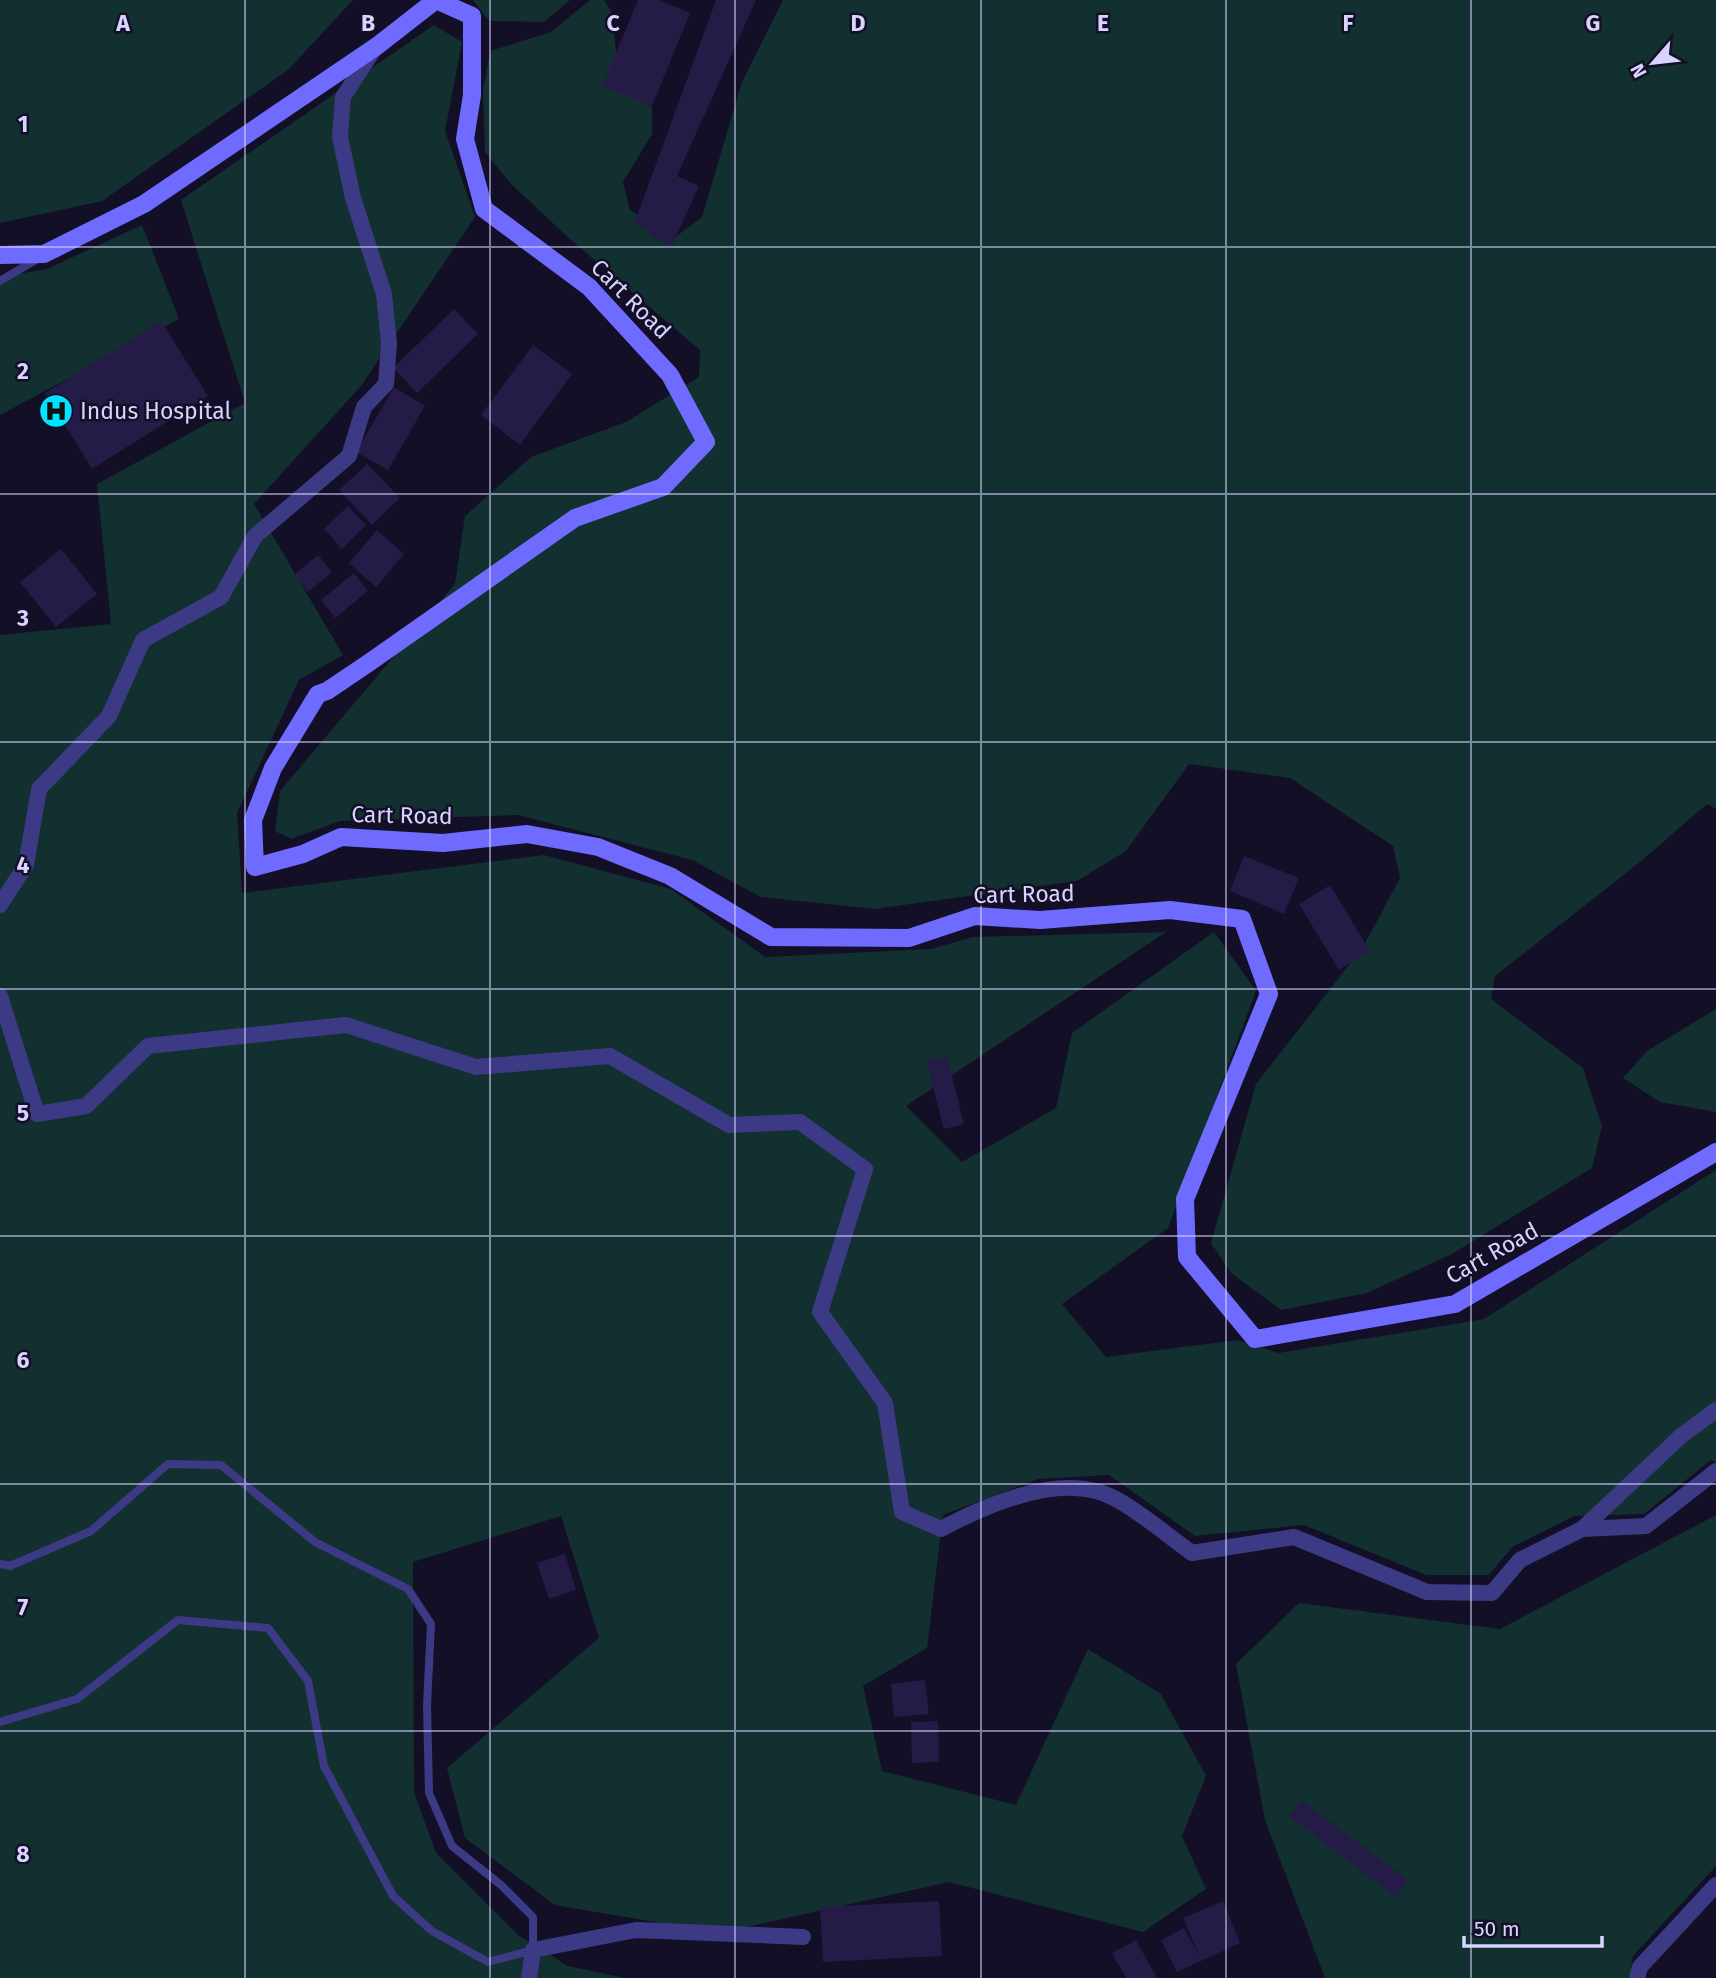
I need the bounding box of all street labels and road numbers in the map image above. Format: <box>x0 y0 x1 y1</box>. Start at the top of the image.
street label: Cart Road <box>585 253 677 345</box>
street label: Cart Road <box>351 800 453 830</box>
street label: Cart Road <box>973 879 1075 909</box>
street label: Cart Road <box>1441 1216 1543 1290</box>

